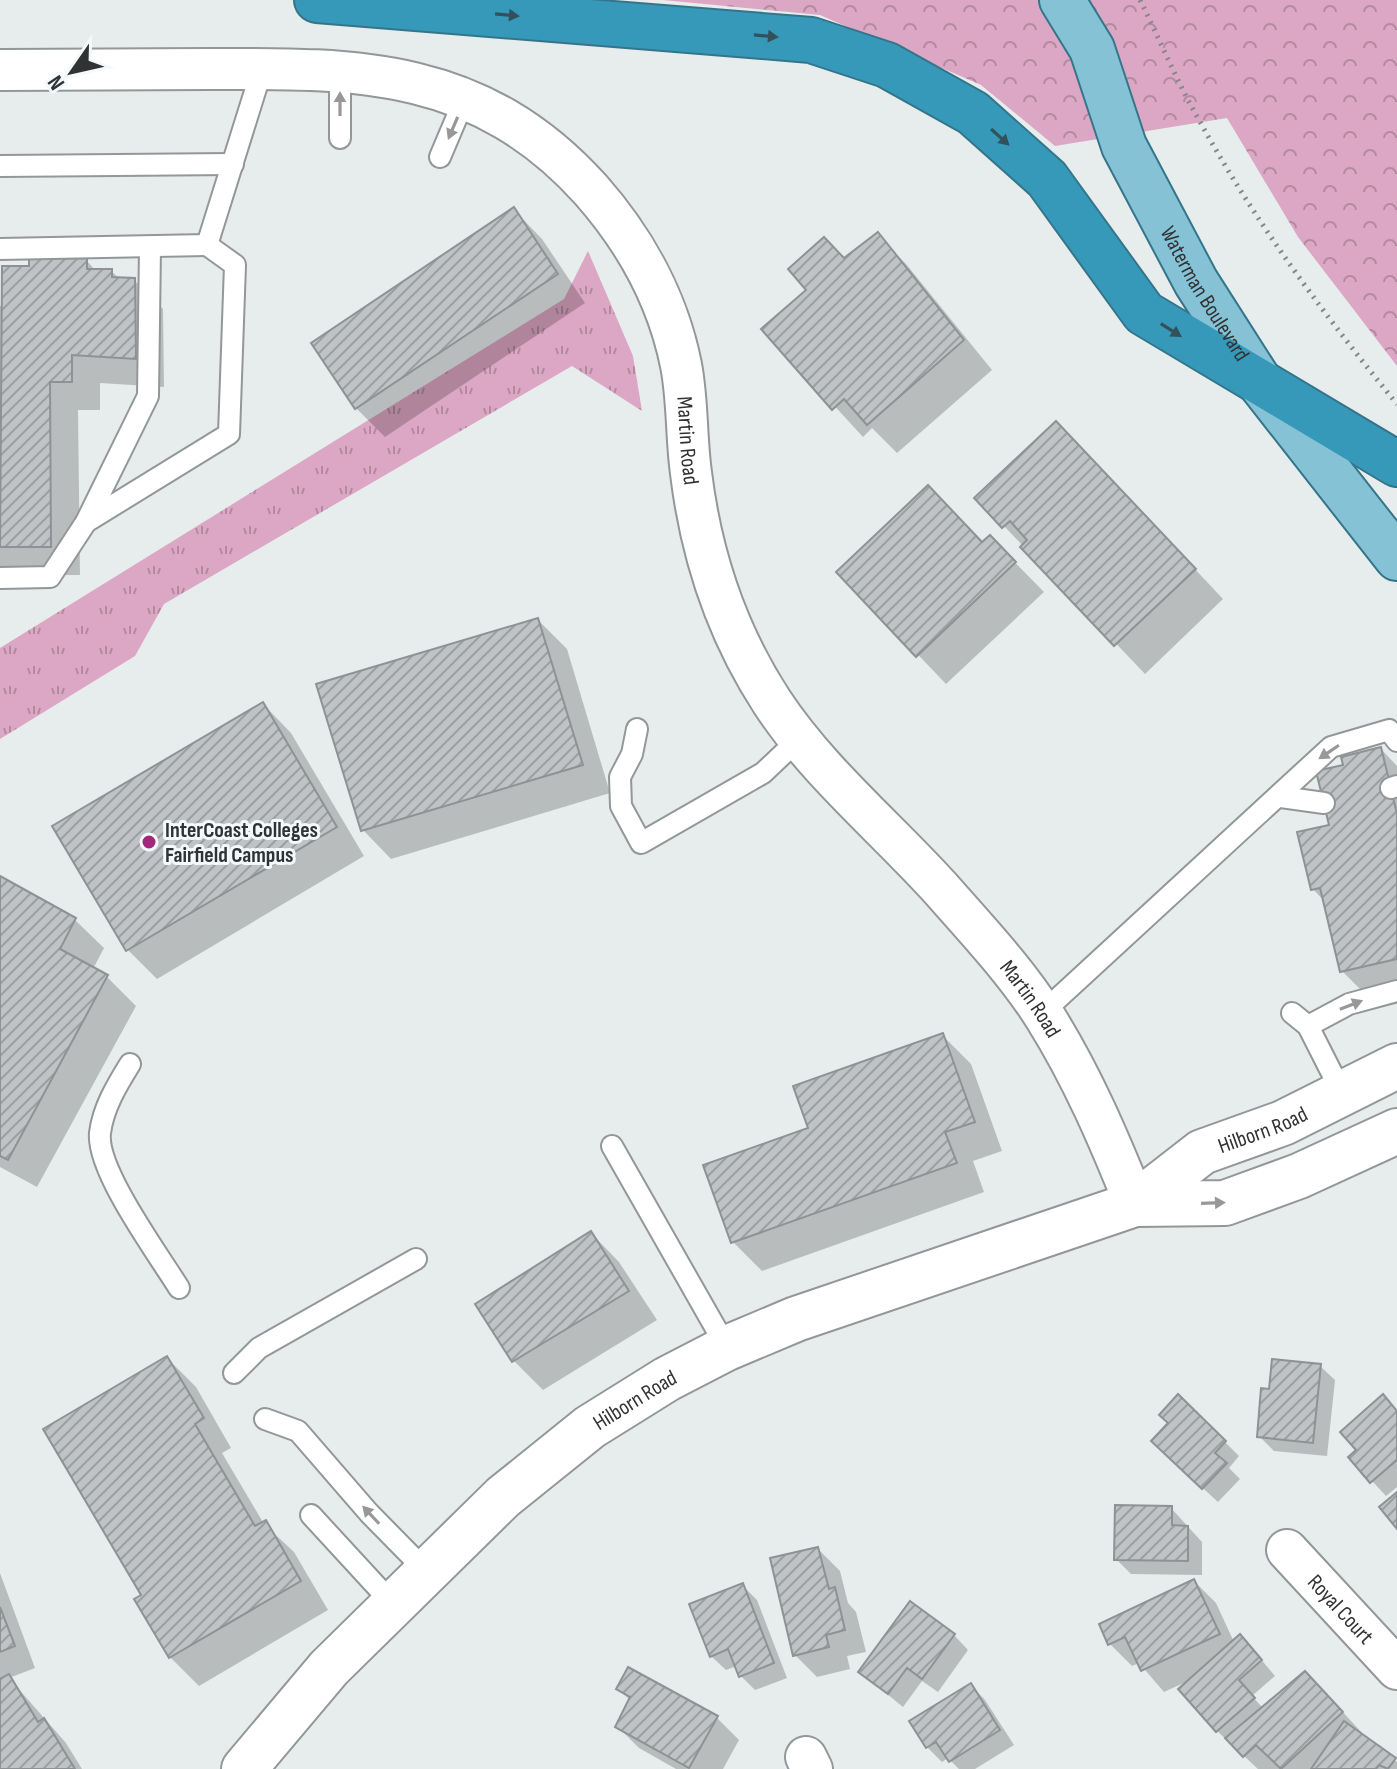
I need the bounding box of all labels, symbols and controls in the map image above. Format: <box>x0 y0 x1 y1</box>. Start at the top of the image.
one-way arrow <box>495 9 520 22</box>
one-way arrow <box>754 30 779 43</box>
north arrow <box>32 32 112 112</box>
text: N <box>42 70 71 95</box>
one-way arrow <box>334 91 346 116</box>
one-way arrow <box>446 116 459 140</box>
one-way arrow <box>990 128 1009 146</box>
street label: Waterman Boulevard <box>1154 222 1255 366</box>
one-way arrow <box>1160 322 1182 336</box>
street label: Martin Road <box>670 395 704 486</box>
one-way arrow <box>1319 744 1340 759</box>
place label: InterCoast Colleges Fairfield Campus <box>165 817 318 869</box>
marker: InterCoast Colleges Fairfield Campus <box>140 833 158 851</box>
street label: Martin Road <box>993 955 1066 1043</box>
one-way arrow <box>1339 998 1363 1011</box>
street label: Hilborn Road <box>1215 1101 1312 1160</box>
one-way arrow <box>1201 1197 1226 1210</box>
street label: Hilborn Road <box>588 1364 681 1437</box>
one-way arrow <box>363 1506 381 1525</box>
street label: Royal Court <box>1301 1569 1379 1650</box>

